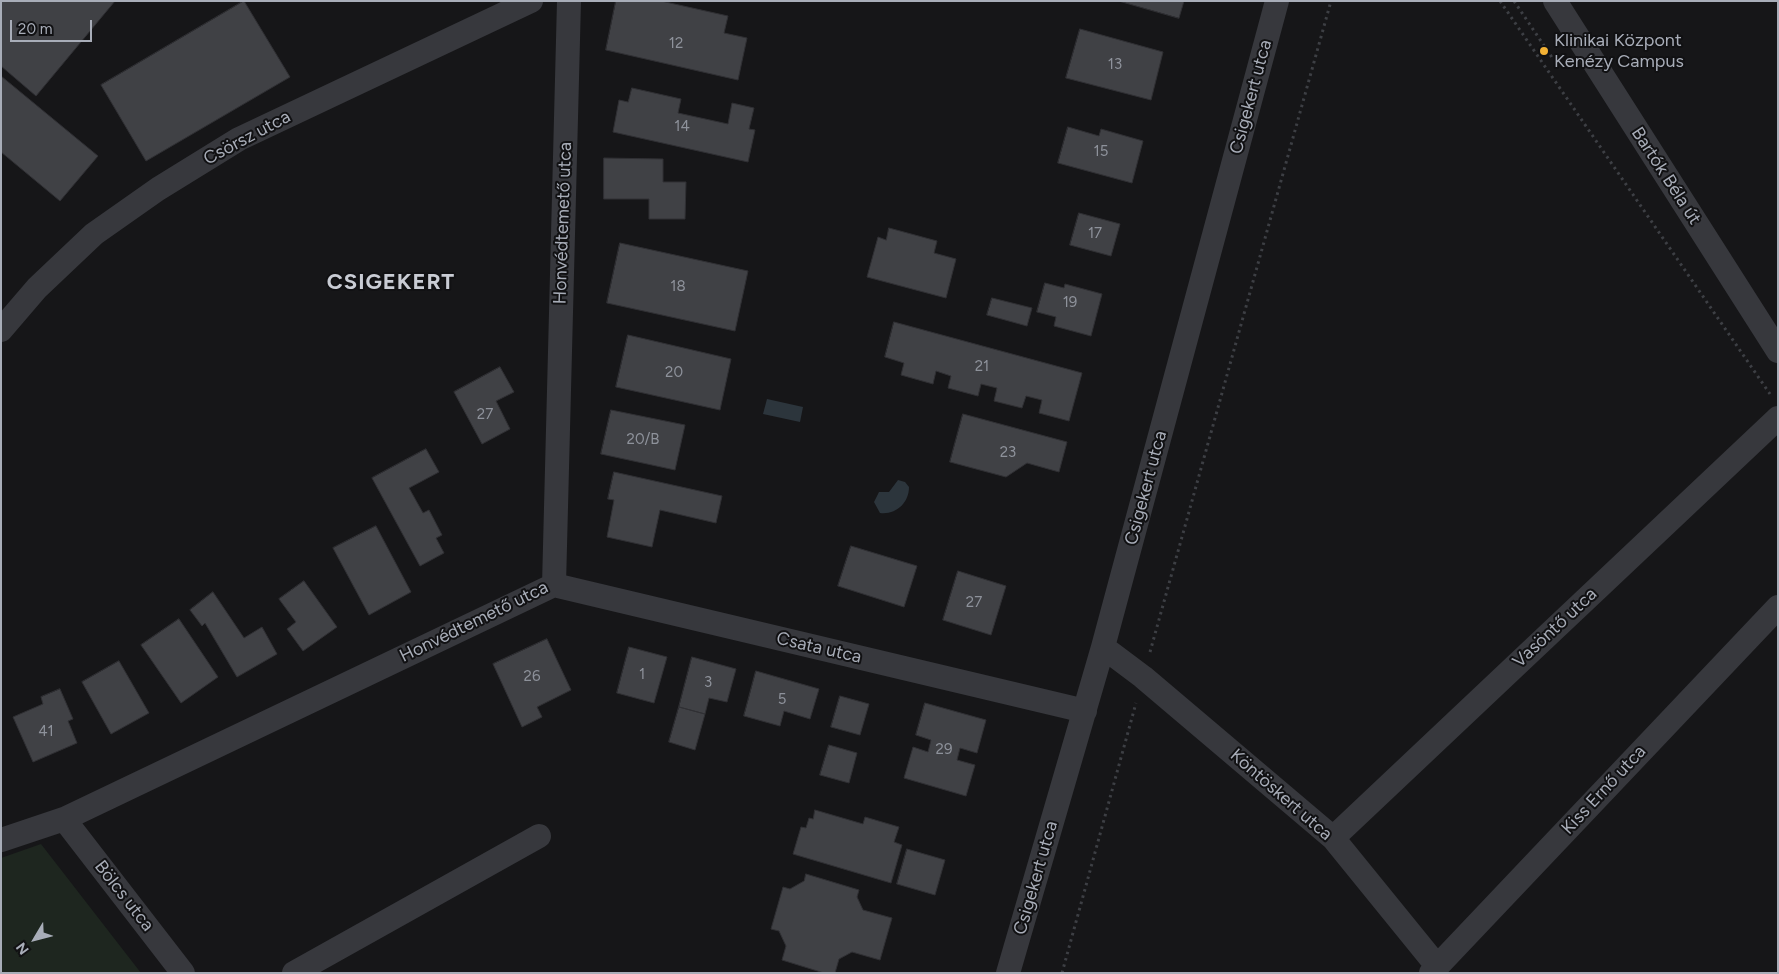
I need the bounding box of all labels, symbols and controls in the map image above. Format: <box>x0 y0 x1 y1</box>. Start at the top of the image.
scale bar <box>12 10 95 42</box>
text: 20 m <box>18 20 52 38</box>
place label: Klinikai Központ Kenézy Campus <box>1554 30 1684 72</box>
house number: 12 <box>669 35 683 53</box>
street label: Csigekert utca <box>1225 38 1277 156</box>
marker: Klinikai Központ Kenézy Campus <box>1538 45 1550 57</box>
house number: 13 <box>1108 56 1122 74</box>
street label: Csörsz utca <box>200 106 294 170</box>
house number: 14 <box>674 118 690 136</box>
street label: Bartók Béla út <box>1626 123 1706 229</box>
street label: Honvédtemető utca <box>549 141 577 305</box>
house number: 15 <box>1094 143 1108 161</box>
house number: 17 <box>1088 225 1102 243</box>
district label: CSIGEKERT <box>326 270 456 296</box>
house number: 18 <box>670 278 686 296</box>
house number: 19 <box>1063 294 1077 312</box>
house number: 21 <box>975 358 989 376</box>
house number: 20 <box>665 364 683 382</box>
house number: 27 <box>477 406 493 424</box>
street label: Csigekert utca <box>1120 429 1172 547</box>
house number: 20/B <box>627 431 659 449</box>
house number: 23 <box>1000 444 1016 462</box>
street label: Honvédtemető utca <box>396 577 552 667</box>
street label: Vasöntő utca <box>1508 584 1602 672</box>
house number: 27 <box>966 594 982 612</box>
street label: Csata utca <box>774 628 864 668</box>
house number: 1 <box>639 666 645 684</box>
house number: 26 <box>524 668 540 686</box>
house number: 3 <box>704 674 712 692</box>
house number: 5 <box>778 691 786 709</box>
house number: 41 <box>38 723 54 741</box>
house number: 29 <box>936 741 952 759</box>
street label: Kiss Ernő utca <box>1557 741 1651 839</box>
street label: Köntöskert utca <box>1225 745 1337 845</box>
street label: Csigekert utca <box>1009 819 1063 937</box>
street label: Bölcs utca <box>90 856 158 936</box>
north arrow <box>10 914 60 964</box>
text: N <box>13 939 33 958</box>

